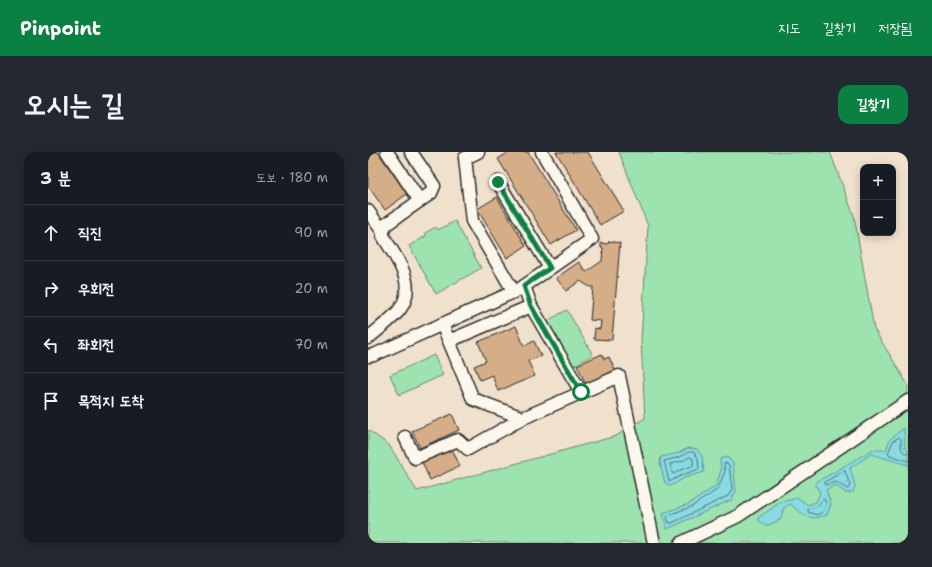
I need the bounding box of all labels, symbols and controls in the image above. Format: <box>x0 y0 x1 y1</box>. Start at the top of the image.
text: Pinpoint <box>20 16 101 41</box>
text: 지도 <box>778 19 800 37</box>
text: 길찾기 <box>822 19 856 37</box>
text: 저장됨 <box>878 19 912 37</box>
text: 오시는 길 <box>24 85 124 123</box>
button: 길찾기 <box>838 85 908 124</box>
map controls <box>860 164 896 236</box>
button: + <box>860 164 896 200</box>
text: 3 분 <box>40 167 71 189</box>
text: 도보 · 180 m <box>256 169 328 186</box>
route end <box>489 173 507 191</box>
button: − <box>860 200 896 236</box>
icon: ahead <box>40 222 62 244</box>
text: 직진 <box>78 223 102 243</box>
text: 90 m <box>294 224 328 241</box>
icon: right <box>40 278 62 300</box>
text: 우회전 <box>78 279 114 299</box>
text: 20 m <box>295 280 328 297</box>
icon: left <box>40 334 62 356</box>
text: 좌회전 <box>78 335 114 355</box>
text: 70 m <box>294 336 328 353</box>
route start <box>572 383 590 401</box>
icon: arrive <box>40 390 62 412</box>
text: 목적지 도착 <box>78 391 144 411</box>

